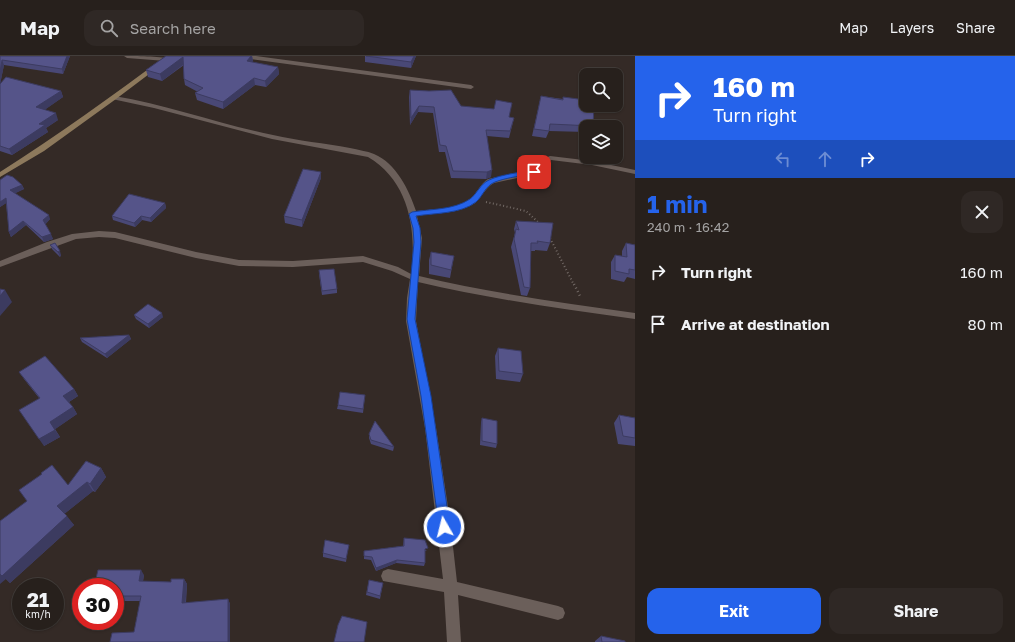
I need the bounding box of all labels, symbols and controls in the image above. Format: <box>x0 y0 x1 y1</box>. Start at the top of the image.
search box <box>84 10 364 46</box>
text: Map <box>20 16 60 39</box>
icon: search <box>98 17 120 39</box>
text: Search here <box>130 19 216 37</box>
text: Map <box>839 19 868 36</box>
text: Layers <box>890 19 934 36</box>
text: Share <box>956 19 995 36</box>
map controls <box>579 68 623 164</box>
button: search <box>579 68 623 112</box>
text: 160 m <box>713 70 795 103</box>
icon: right <box>647 72 699 124</box>
text: Turn right <box>713 104 797 126</box>
button: layers <box>579 120 623 164</box>
icon: left <box>772 148 794 170</box>
icon: ahead <box>814 148 836 170</box>
icon: right <box>856 148 878 170</box>
pin <box>517 155 551 189</box>
icon: arrive <box>523 161 545 183</box>
text: 1 min <box>647 189 707 218</box>
button: close <box>961 191 1003 233</box>
text: 240 m · 16:42 <box>647 219 729 235</box>
icon: right <box>647 261 669 283</box>
text: Turn right <box>681 263 752 281</box>
text: 160 m <box>960 263 1003 281</box>
icon: arrive <box>647 313 669 335</box>
text: Arrive at destination <box>681 315 830 333</box>
text: 80 m <box>968 315 1003 333</box>
position arrow <box>423 506 465 548</box>
speed limit sign: 30 <box>72 578 124 630</box>
text: 21 <box>27 587 49 611</box>
button: Exit <box>647 588 821 634</box>
button: Share <box>829 588 1003 634</box>
text: km/h <box>25 608 51 620</box>

